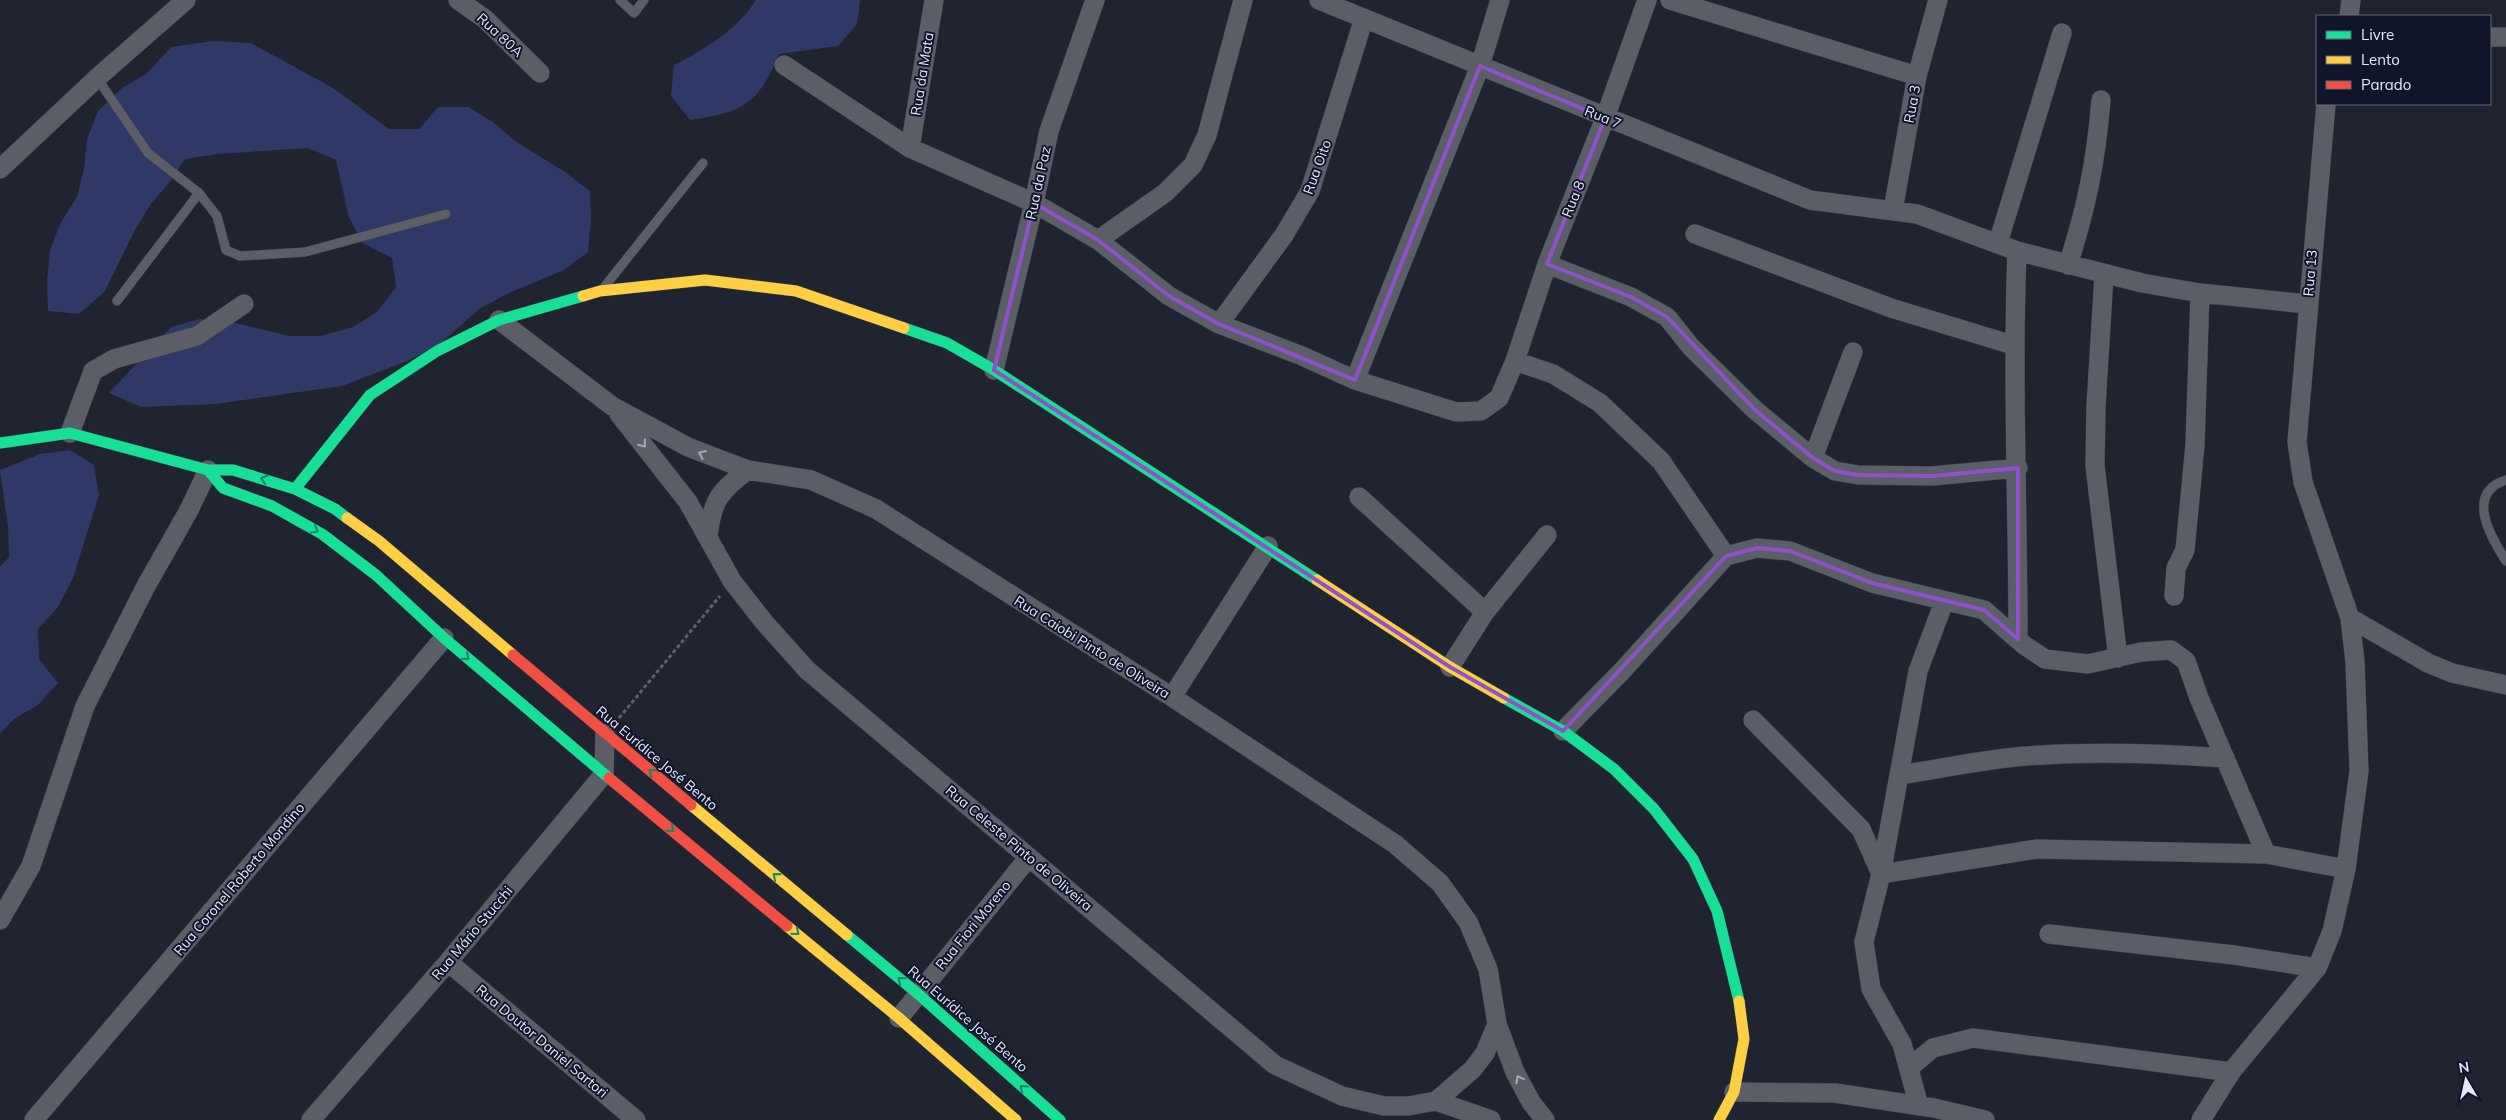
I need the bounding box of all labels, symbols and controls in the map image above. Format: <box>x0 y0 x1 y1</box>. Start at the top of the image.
street label: Rua 80A <box>473 9 527 61</box>
legend <box>2316 15 2491 105</box>
text: Livre <box>2361 25 2394 44</box>
street label: Rua da Mata <box>907 31 937 117</box>
text: Lento <box>2361 50 2400 69</box>
text: Parado <box>2361 75 2411 94</box>
street label: Rua 3 <box>1900 84 1924 124</box>
street label: Rua 7 <box>1582 101 1624 133</box>
street label: Rua Oito <box>1299 137 1335 197</box>
street label: Rua da Paz <box>1021 145 1055 221</box>
street label: Rua 8 <box>1557 178 1589 220</box>
street label: Rua 13 <box>2299 249 2321 297</box>
one-way arrow <box>637 438 645 447</box>
one-way arrow <box>698 449 707 460</box>
one-way arrow <box>260 475 268 485</box>
one-way arrow <box>309 524 318 534</box>
street label: Rua Caiobi Pinto de Oliveira <box>1011 592 1173 702</box>
one-way arrow <box>460 651 469 659</box>
street label: Rua Eurídice José Bento <box>592 702 722 814</box>
one-way arrow <box>648 769 657 778</box>
street label: Rua Celeste Pinto de Oliveira <box>942 781 1096 915</box>
street label: Rua Coronel Roberto Mondino <box>170 799 308 959</box>
one-way arrow <box>665 823 674 832</box>
one-way arrow <box>773 873 782 882</box>
street label: Rua Fiori Moreno <box>931 877 1015 973</box>
street label: Rua Mário Stucchi <box>427 882 517 984</box>
one-way arrow <box>790 927 799 935</box>
street label: Rua Eurídice José Bento <box>904 962 1032 1076</box>
one-way arrow <box>898 977 907 986</box>
street label: Rua Doutor Daniel Sartori <box>472 981 612 1101</box>
north arrow <box>2441 1055 2491 1105</box>
text: N <box>2457 1057 2471 1077</box>
one-way arrow <box>1515 1075 1525 1084</box>
one-way arrow <box>1020 1084 1029 1093</box>

